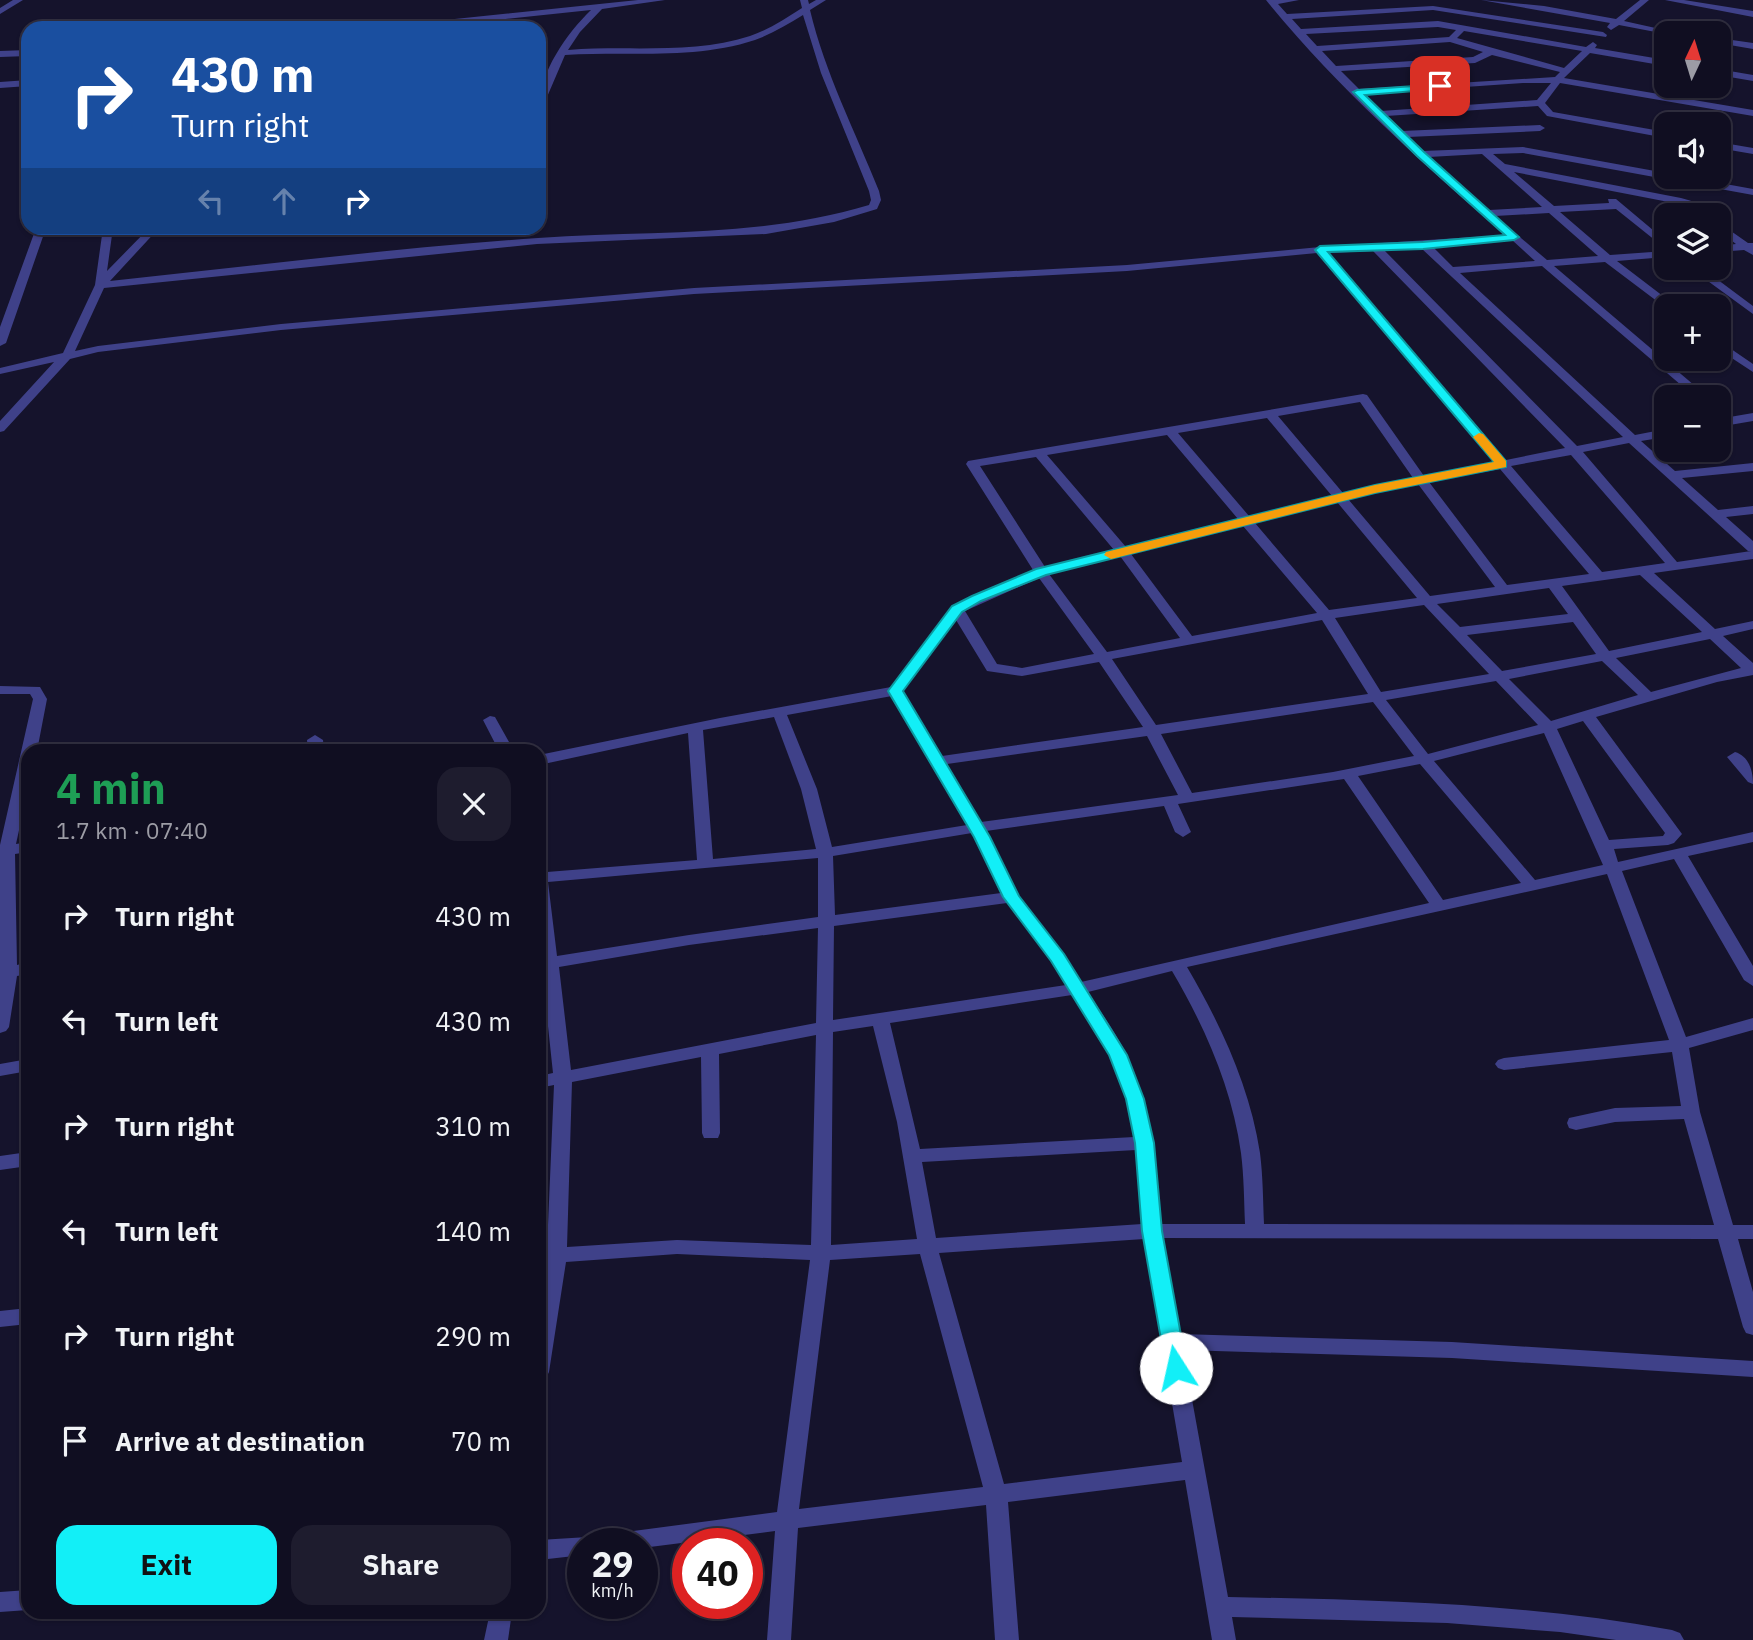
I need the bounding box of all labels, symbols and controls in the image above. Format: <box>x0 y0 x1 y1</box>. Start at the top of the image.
north arrow <box>1654 21 1731 98</box>
map controls <box>1654 21 1731 462</box>
text: 430 m <box>171 42 315 105</box>
icon: right <box>56 49 147 140</box>
pin <box>1410 56 1470 116</box>
icon: arrive <box>1421 67 1459 105</box>
text: Turn right <box>171 104 309 146</box>
button: sound <box>1654 112 1731 189</box>
icon: left <box>192 182 230 220</box>
icon: ahead <box>265 182 303 220</box>
icon: right <box>338 182 376 220</box>
button: layers <box>1654 203 1731 280</box>
button: + <box>1654 294 1731 371</box>
button: − <box>1654 385 1731 462</box>
text: 4 min <box>56 761 166 816</box>
button: close <box>437 767 511 841</box>
text: 1.7 km · 07:40 <box>56 815 208 845</box>
icon: right <box>56 897 94 935</box>
text: Turn right <box>115 899 234 933</box>
text: 430 m <box>435 899 511 933</box>
icon: left <box>56 1002 94 1040</box>
text: Turn left <box>115 1004 218 1038</box>
text: 430 m <box>435 1004 511 1038</box>
icon: right <box>56 1107 94 1145</box>
text: Turn right <box>115 1109 234 1143</box>
text: 310 m <box>435 1109 511 1143</box>
icon: left <box>56 1212 94 1250</box>
text: Turn left <box>115 1214 218 1248</box>
text: 140 m <box>435 1214 511 1248</box>
icon: right <box>56 1317 94 1355</box>
text: Turn right <box>115 1319 234 1353</box>
text: 290 m <box>435 1319 511 1353</box>
position arrow <box>1139 1331 1213 1405</box>
icon: arrive <box>56 1422 94 1460</box>
text: Arrive at destination <box>115 1424 365 1458</box>
text: 70 m <box>451 1424 511 1458</box>
button: Exit <box>56 1525 277 1605</box>
button: Share <box>291 1525 511 1605</box>
speed limit sign: 40 <box>672 1528 763 1619</box>
text: 29 <box>591 1541 634 1587</box>
text: km/h <box>591 1579 634 1602</box>

